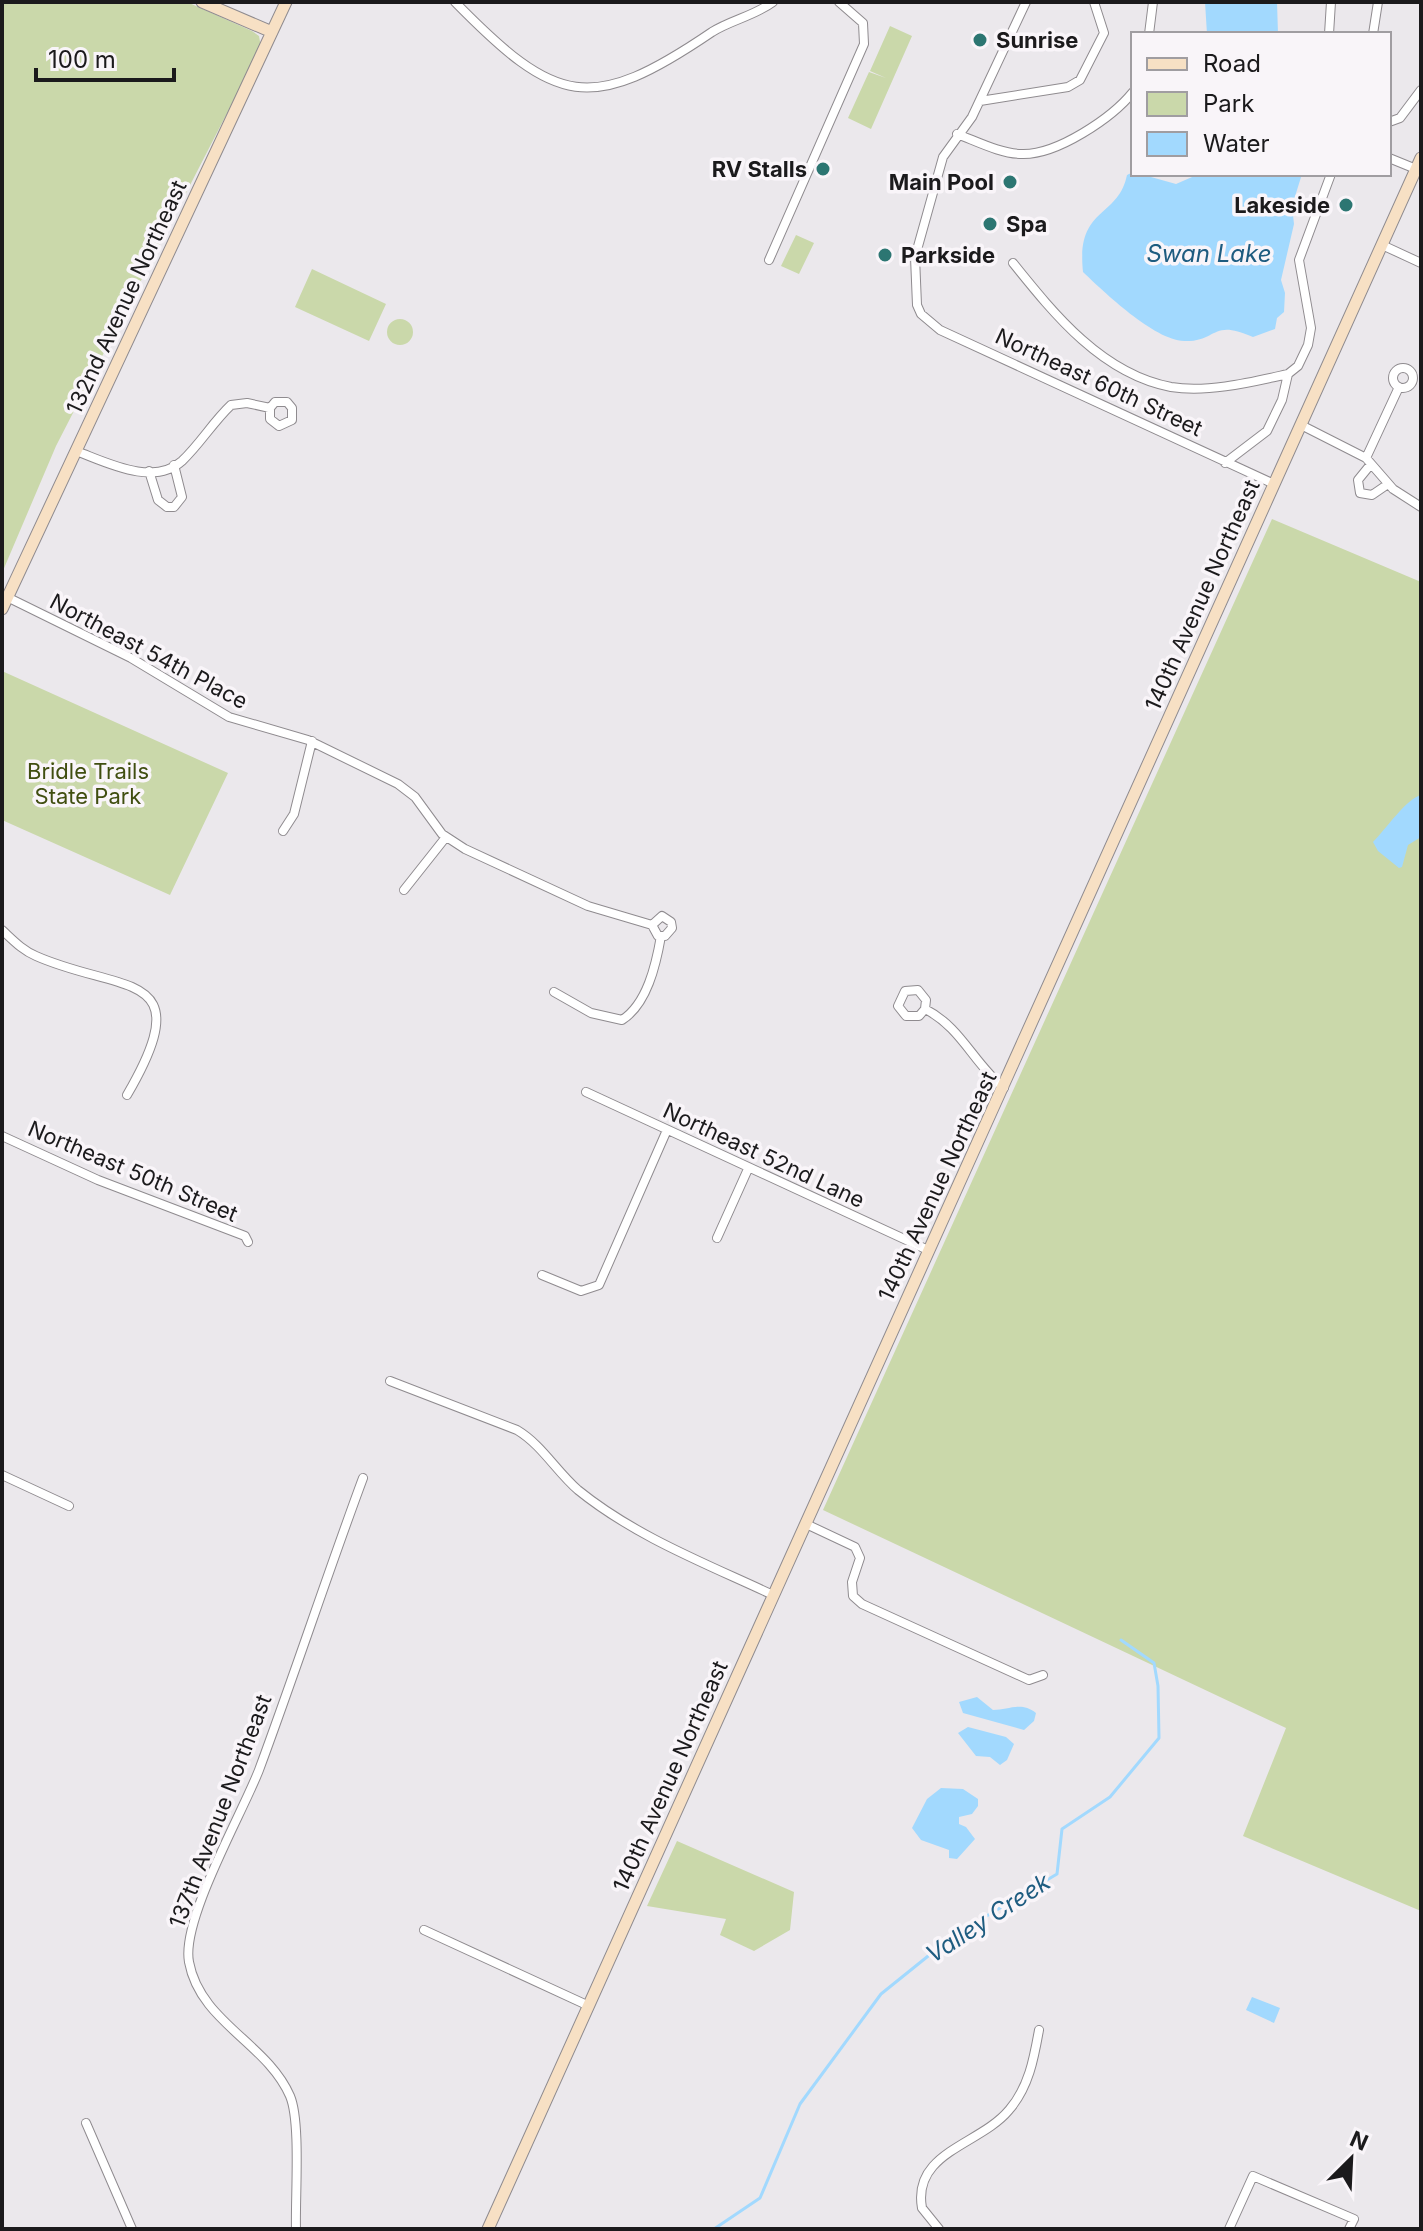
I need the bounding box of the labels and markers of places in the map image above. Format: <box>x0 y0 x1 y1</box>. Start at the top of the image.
place label: Sunrise <box>996 27 1078 53</box>
marker: Sunrise <box>971 31 989 49</box>
place label: RV Stalls <box>712 156 807 182</box>
marker: RV Stalls <box>814 160 832 178</box>
place label: Main Pool <box>889 169 994 195</box>
marker: Main Pool <box>1001 173 1019 191</box>
place label: Lakeside <box>1234 192 1330 218</box>
marker: Lakeside <box>1337 196 1355 214</box>
place label: Spa <box>1006 211 1047 237</box>
marker: Spa <box>981 215 999 233</box>
place label: Parkside <box>901 242 995 268</box>
marker: Parkside <box>876 246 894 264</box>

